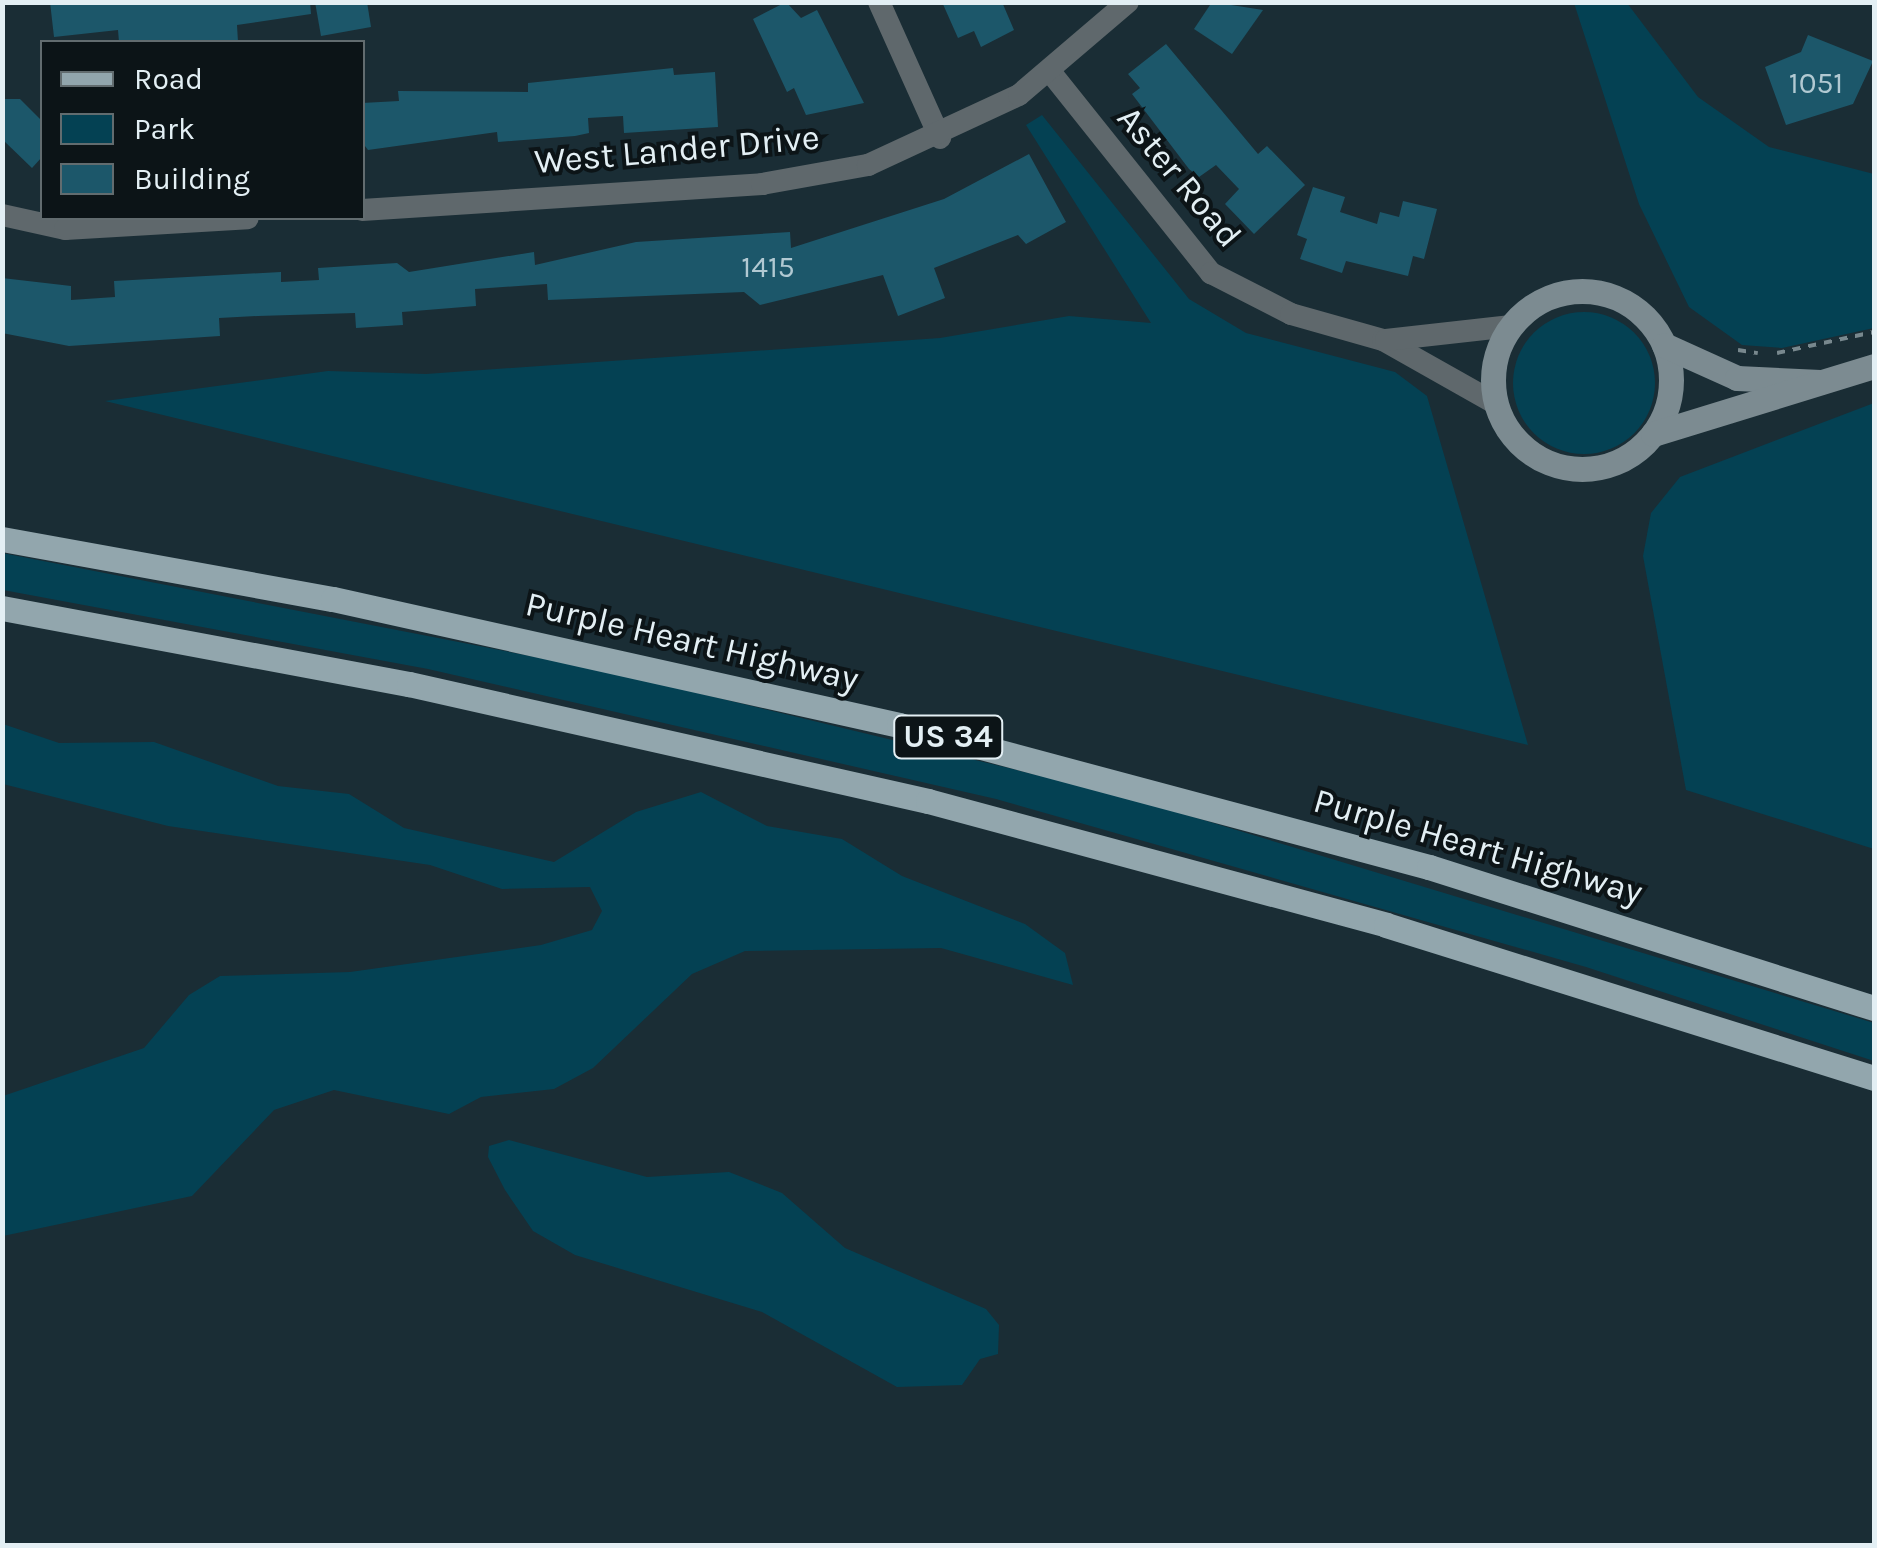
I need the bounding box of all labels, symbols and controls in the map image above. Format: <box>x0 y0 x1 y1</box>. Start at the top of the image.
legend <box>40 40 365 220</box>
text: Road <box>134 61 203 97</box>
house number: 1051 <box>1789 65 1843 101</box>
street label: Aster Road <box>1108 98 1250 256</box>
text: Park <box>134 111 195 147</box>
street label: West Lander Drive <box>533 117 821 183</box>
text: Building <box>134 161 250 197</box>
house number: 1415 <box>741 249 795 285</box>
street label: Purple Heart Highway <box>522 583 862 701</box>
road number: US 34 <box>893 710 1003 764</box>
street label: Purple Heart Highway <box>1309 780 1647 914</box>

